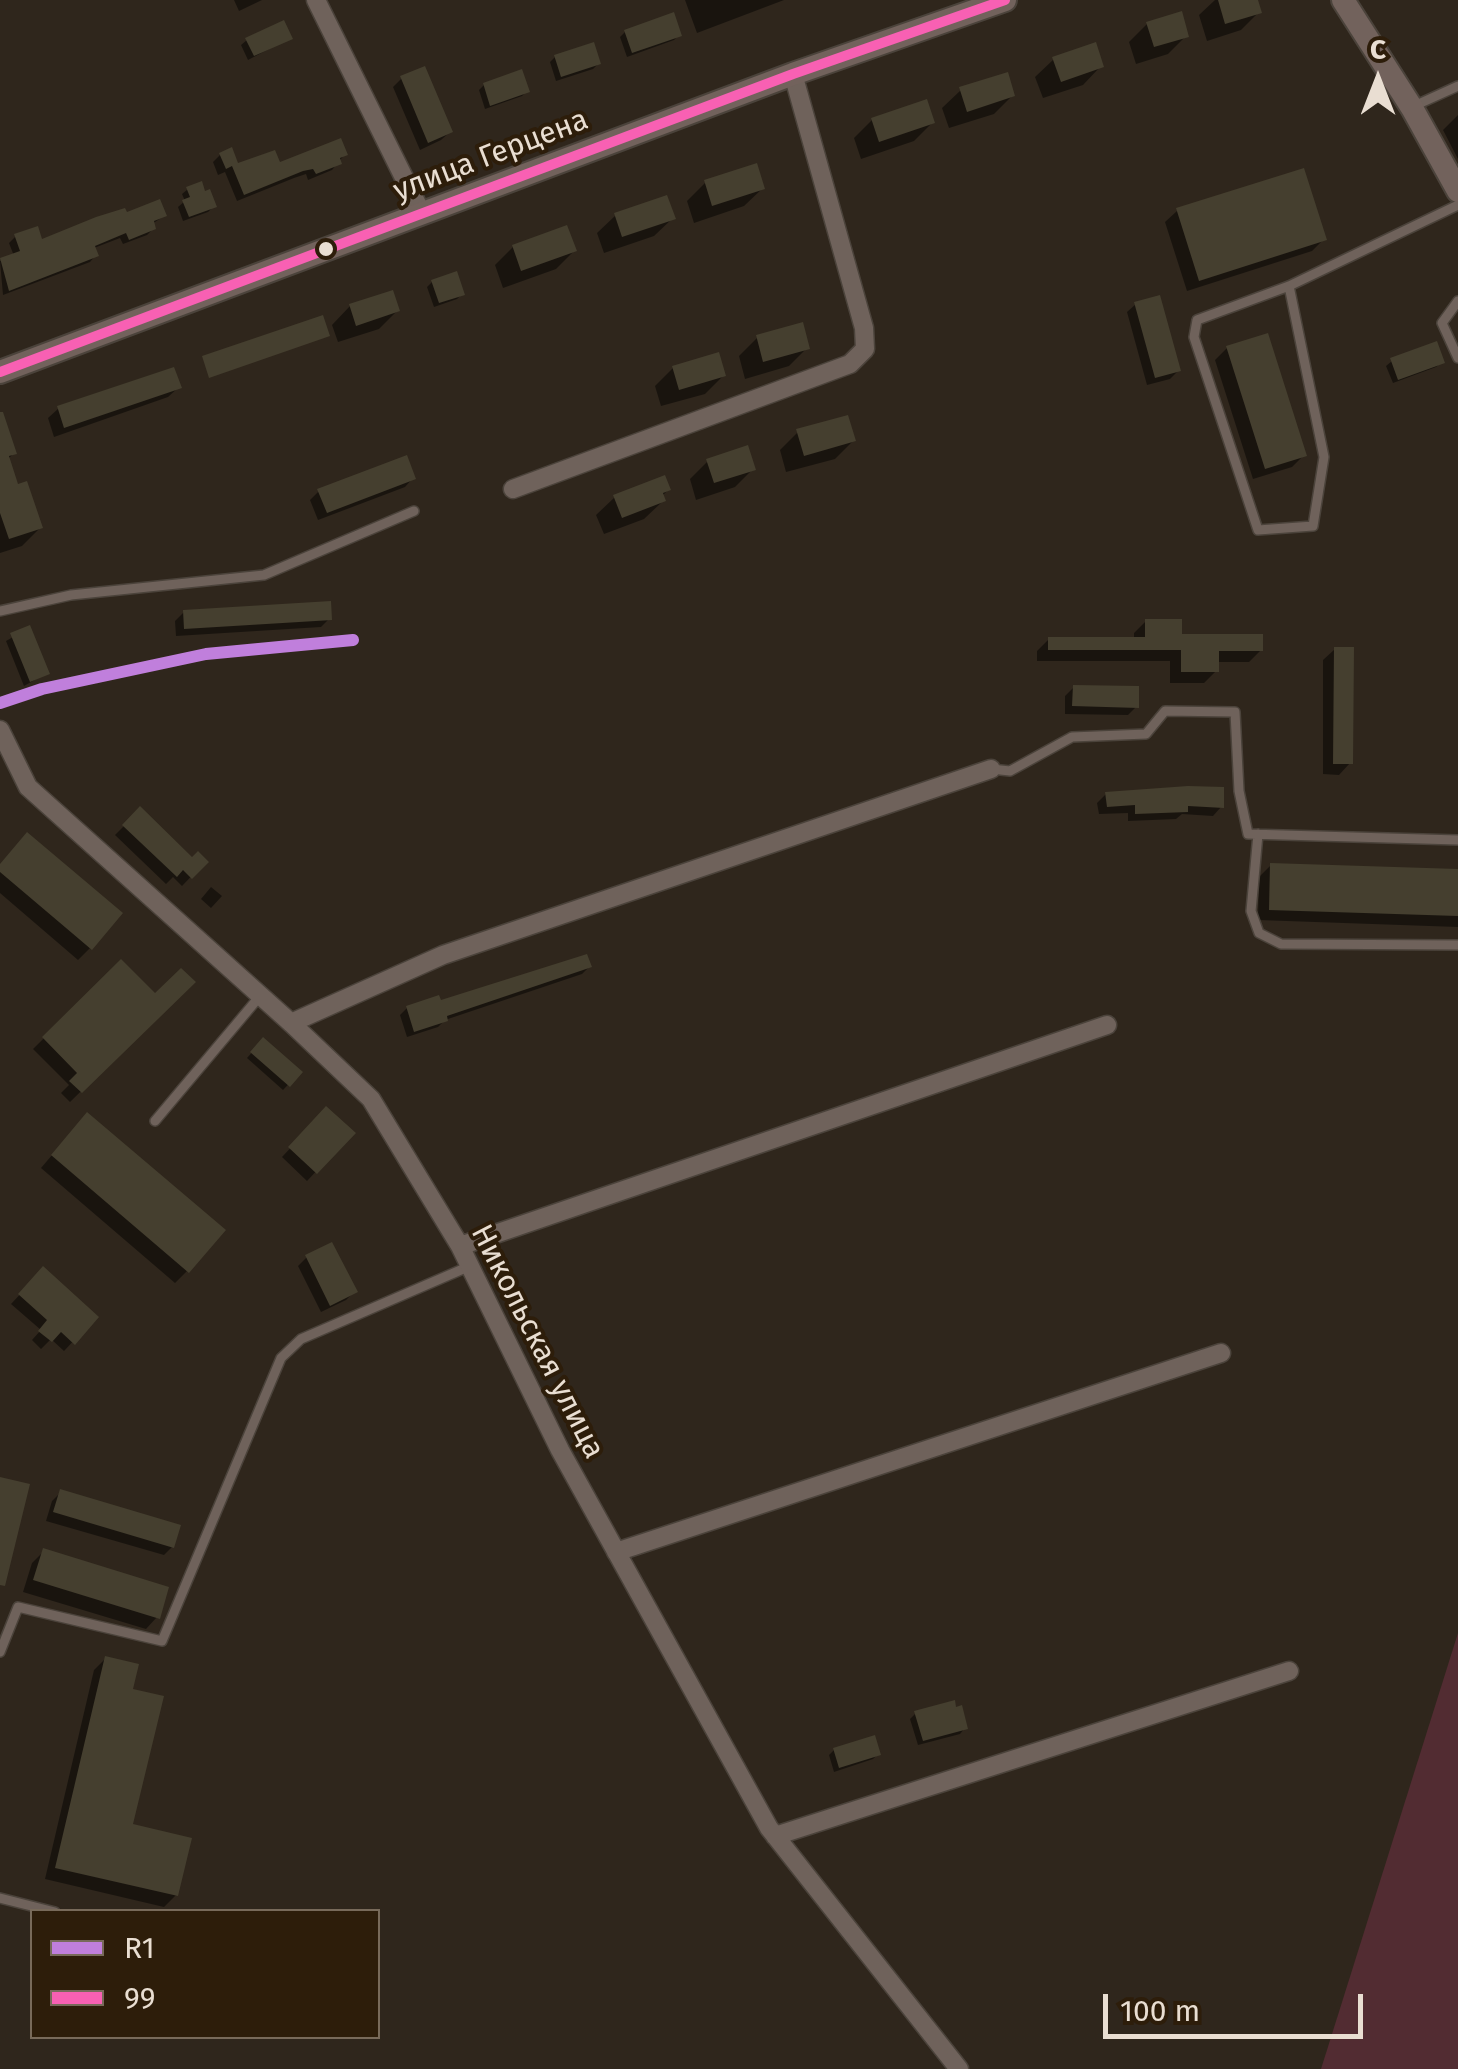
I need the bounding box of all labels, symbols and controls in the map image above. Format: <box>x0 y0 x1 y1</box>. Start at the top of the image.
north arrow <box>1328 30 1428 130</box>
text: С <box>1370 33 1386 66</box>
street label: улица Герцена <box>389 102 593 210</box>
unlabelled marker <box>316 239 336 259</box>
street label: Никольская улица <box>463 1219 611 1465</box>
legend <box>30 1909 380 2039</box>
text: R1 <box>124 1930 155 1966</box>
scale bar <box>1108 1974 1368 2036</box>
text: 99 <box>124 1980 156 2016</box>
text: 100 m <box>1120 1993 1200 2029</box>

